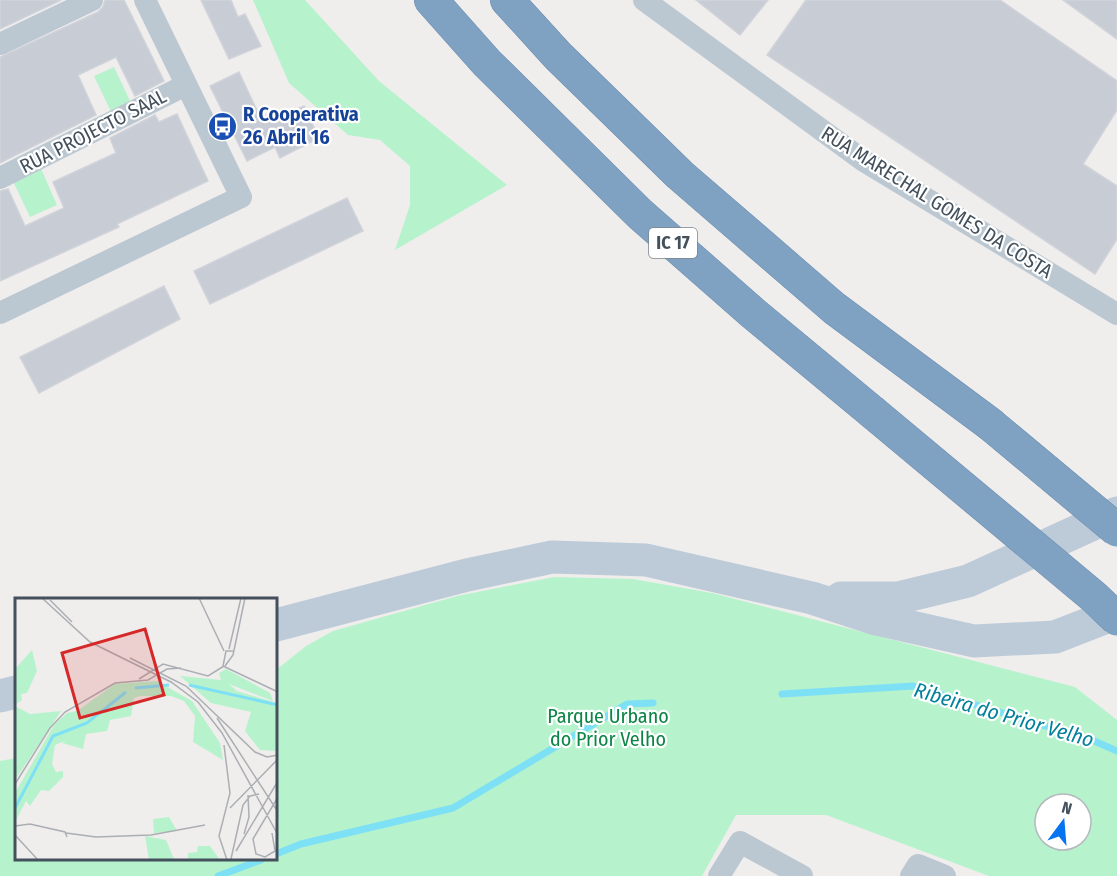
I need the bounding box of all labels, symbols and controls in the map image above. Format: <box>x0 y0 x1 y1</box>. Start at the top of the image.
street label: RUA PROJECTO SAAL <box>16 84 170 178</box>
place label: R Cooperativa 26 Abril 16 <box>242 102 359 149</box>
bus stop icon: R Cooperativa 26 Abril 16 <box>206 110 238 142</box>
street label: RUA MARECHAL GOMES DA COSTA <box>817 121 1057 283</box>
road number: IC 17 <box>649 228 697 258</box>
inset map <box>15 598 278 861</box>
water label: Ribeira do Prior Velho <box>911 677 1097 753</box>
park label: Parque Urbano do Prior Velho <box>547 704 669 751</box>
north arrow <box>1033 792 1093 852</box>
text: N <box>1060 798 1074 819</box>

